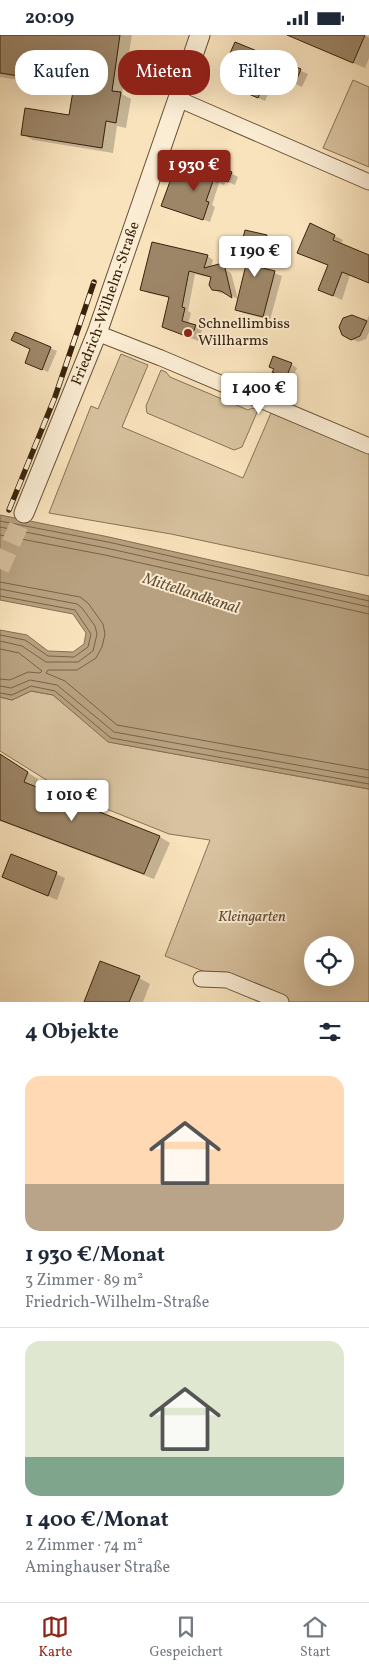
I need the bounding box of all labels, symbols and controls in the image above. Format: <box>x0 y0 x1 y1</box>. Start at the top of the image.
text: 20:09 <box>25 5 74 31</box>
chip: Kaufen <box>15 50 108 95</box>
chip: Mieten <box>118 50 210 95</box>
chip: Filter <box>220 50 298 95</box>
pin: 1 930 € <box>148 149 240 192</box>
text: 1 930 € <box>168 155 220 177</box>
street label: Friedrich-Wilhelm-Straße <box>66 219 145 389</box>
pin: 1 190 € <box>209 235 301 278</box>
text: 1 190 € <box>230 241 280 263</box>
place label: Schnellimbiss Willharms <box>198 314 290 352</box>
marker: Schnellimbiss Willharms <box>182 327 194 339</box>
pin: 1 400 € <box>213 373 305 415</box>
text: 1 400 € <box>232 378 286 400</box>
water label: Mittellandkanal <box>139 568 242 620</box>
pin: 1 010 € <box>26 779 118 822</box>
text: 1 010 € <box>47 785 97 807</box>
park label: Kleingarten <box>218 907 286 928</box>
map controls <box>304 936 354 986</box>
button: locate <box>304 936 354 986</box>
text: 4 Objekte <box>25 1018 119 1047</box>
icon: filters <box>316 1018 344 1046</box>
icon: home <box>140 1108 230 1198</box>
text: 1 930 €/Monat <box>25 1241 165 1270</box>
text: 3 Zimmer · 89 m² <box>25 1270 143 1292</box>
text: Friedrich-Wilhelm-Straße <box>25 1292 209 1314</box>
icon: home <box>140 1374 230 1464</box>
text: 1 400 €/Monat <box>25 1506 169 1535</box>
text: 2 Zimmer · 74 m² <box>25 1535 143 1557</box>
text: Aminghauser Straße <box>25 1557 170 1579</box>
tab: Karte <box>39 1613 72 1662</box>
tab: Gespeichert <box>149 1613 223 1662</box>
tab: Start <box>300 1613 330 1662</box>

